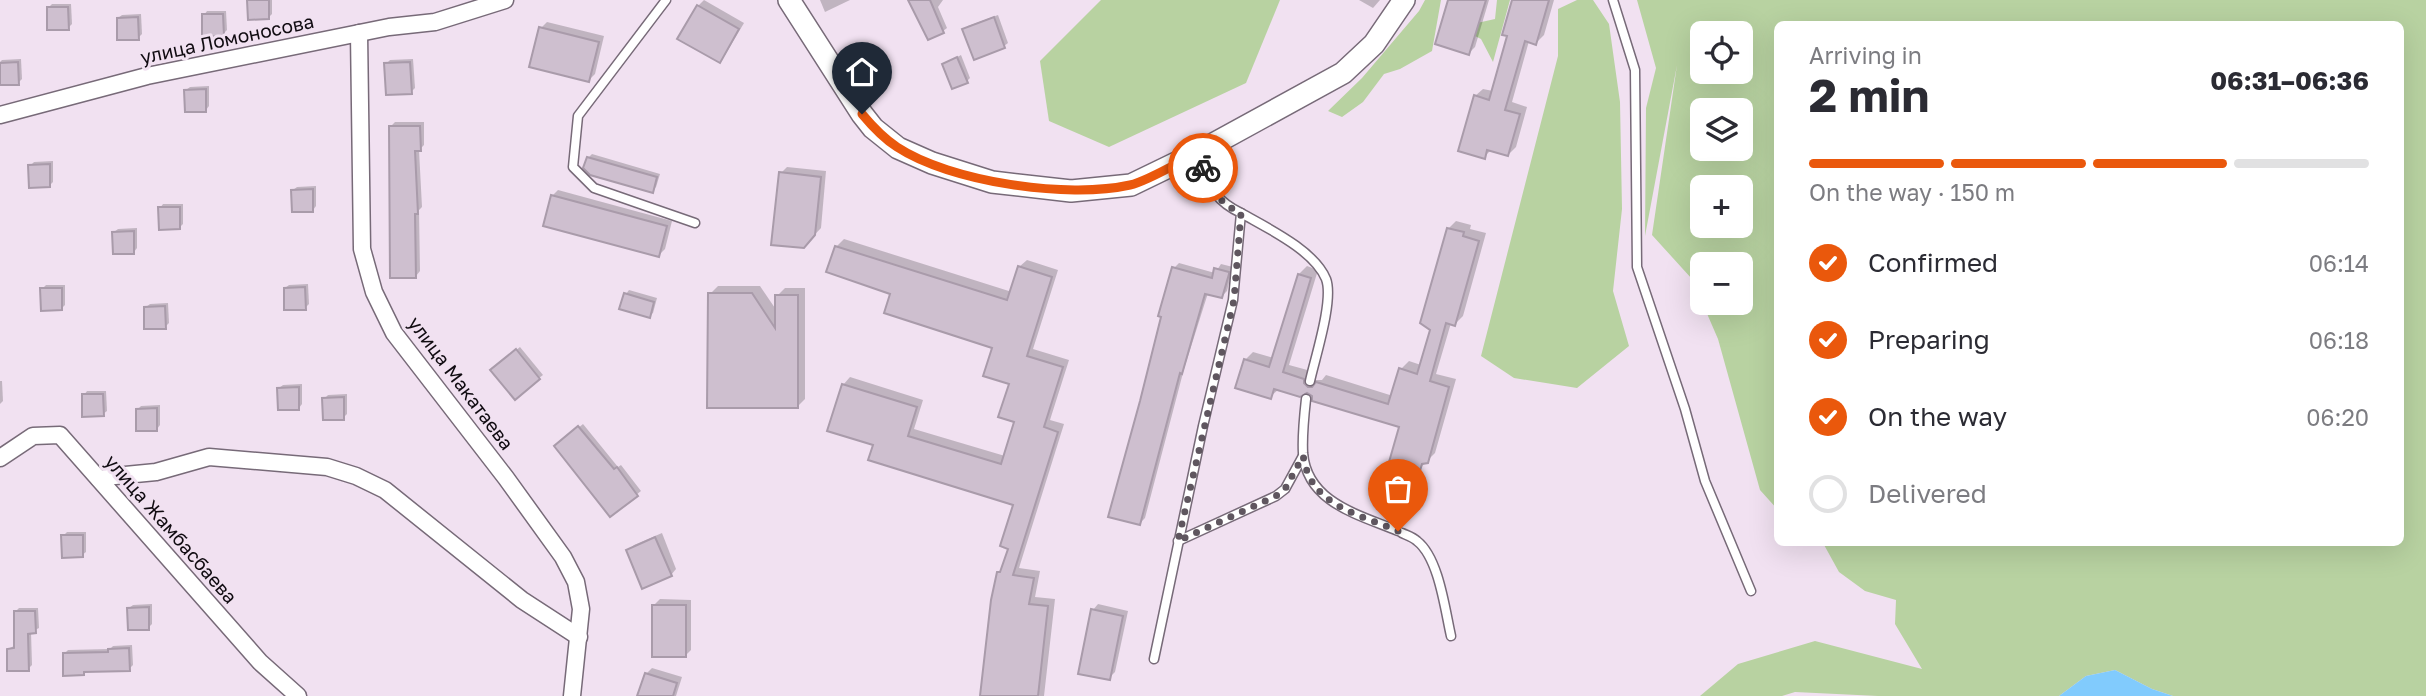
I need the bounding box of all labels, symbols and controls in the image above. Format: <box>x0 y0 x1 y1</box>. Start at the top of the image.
street label: улица Ломоносова <box>138 9 316 68</box>
map controls <box>1690 21 1753 315</box>
button: locate <box>1690 21 1753 84</box>
text: Arriving in <box>1809 41 1922 69</box>
pin <box>832 42 892 114</box>
icon: home <box>843 53 881 91</box>
text: 06:31–06:36 <box>2210 65 2369 96</box>
text: 2 min <box>1809 67 1929 122</box>
button: layers <box>1690 98 1753 161</box>
courier <box>1168 133 1238 203</box>
icon: bike <box>1184 149 1222 187</box>
button: + <box>1690 175 1753 238</box>
text: On the way · 150 m <box>1809 178 2015 206</box>
icon: check <box>1809 244 1847 282</box>
text: Confirmed <box>1868 247 1998 278</box>
text: 06:14 <box>2309 249 2369 277</box>
button: − <box>1690 252 1753 315</box>
street label: улица Макатаева <box>404 312 519 454</box>
icon: check <box>1809 321 1847 359</box>
text: Preparing <box>1868 324 1990 355</box>
text: 06:18 <box>2309 326 2369 354</box>
icon: check <box>1809 398 1847 436</box>
text: On the way <box>1868 401 2007 432</box>
text: 06:20 <box>2306 403 2369 431</box>
street label: улица Жамбасбаева <box>100 450 242 608</box>
pin <box>1368 459 1428 531</box>
icon: bag <box>1379 470 1417 508</box>
text: Delivered <box>1868 478 1987 509</box>

